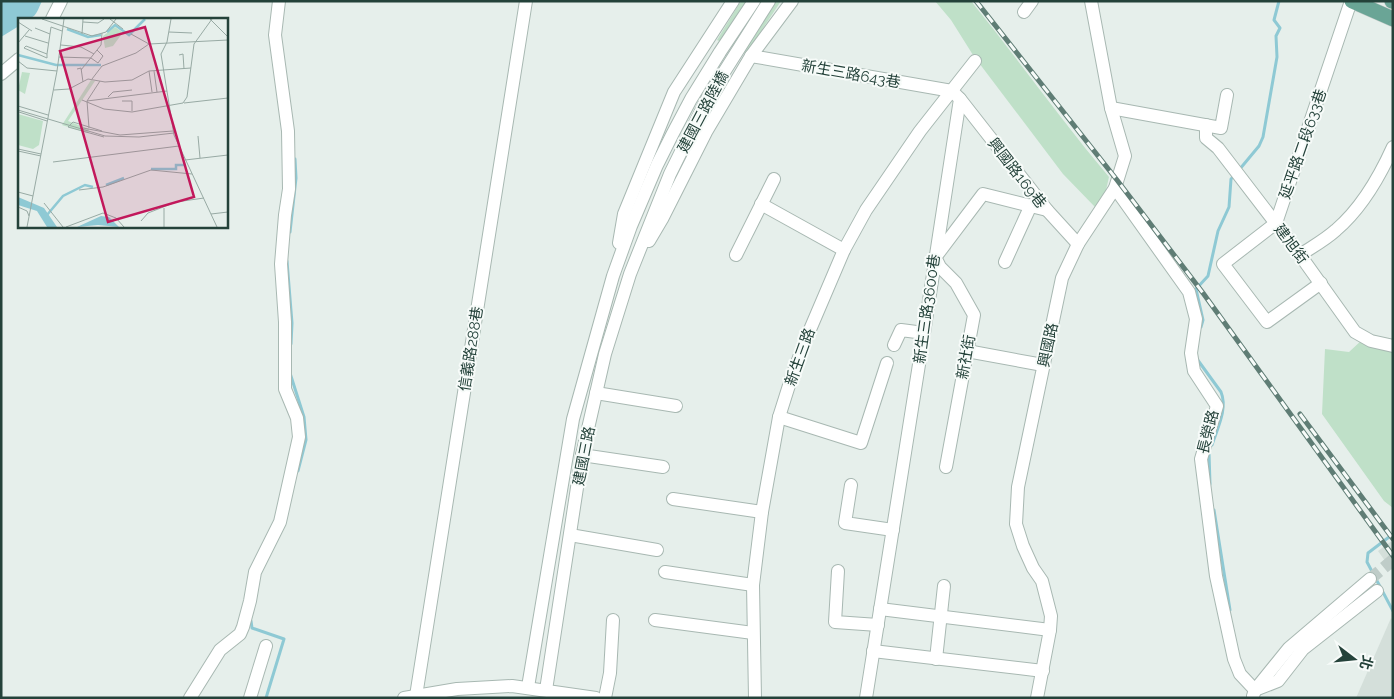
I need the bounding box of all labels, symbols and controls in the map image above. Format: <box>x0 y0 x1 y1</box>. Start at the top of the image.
inset map <box>18 18 228 228</box>
street label: 新生三路643巷 <box>800 56 902 92</box>
street label: 建國三路陸橋 <box>674 68 732 156</box>
street label: 延平路二段633巷 <box>1276 87 1330 201</box>
street label: 興國路169巷 <box>984 134 1050 212</box>
street label: 建旭街 <box>1270 221 1312 267</box>
street label: 新生三路3600巷 <box>910 253 944 365</box>
street label: 信義路288巷 <box>455 305 487 393</box>
street label: 興國路 <box>1035 321 1061 369</box>
street label: 新生三路 <box>781 326 819 388</box>
street label: 新社街 <box>953 333 979 381</box>
street label: 長榮路 <box>1194 408 1222 456</box>
street label: 建國三路 <box>569 425 599 487</box>
north arrow <box>1329 634 1379 684</box>
text: 北 <box>1357 654 1376 672</box>

